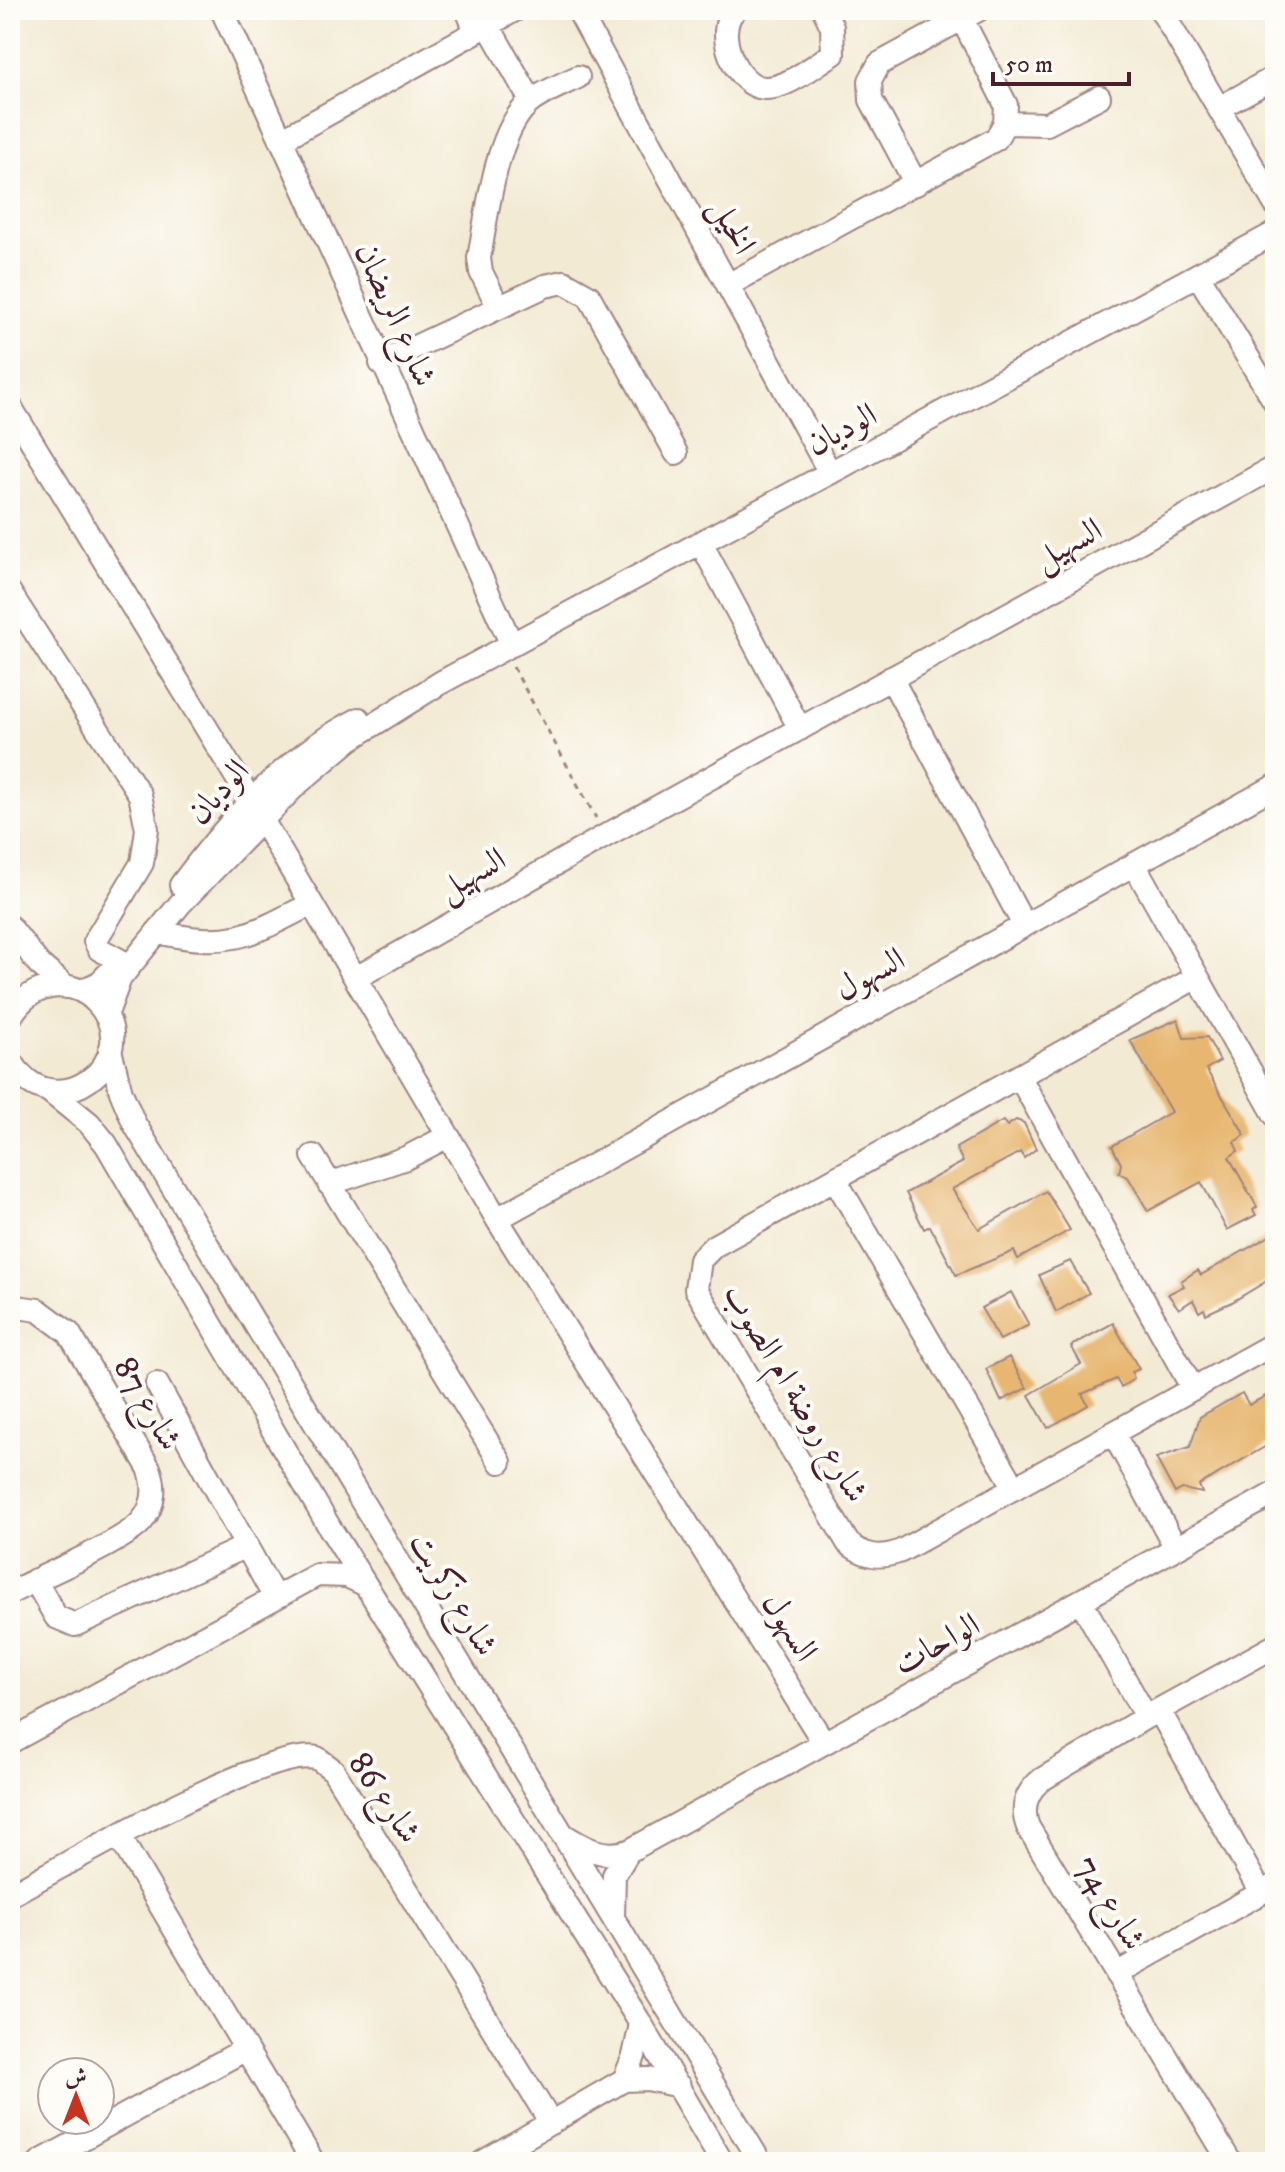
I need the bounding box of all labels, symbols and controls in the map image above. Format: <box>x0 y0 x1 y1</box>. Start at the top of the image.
scale bar <box>993 36 1129 86</box>
text: 50 m <box>1005 50 1053 80</box>
street label: الخيل <box>699 190 765 262</box>
street label: شارع الريضان <box>339 236 446 396</box>
street label: الوديان <box>799 394 884 466</box>
street label: السهيل <box>1026 509 1110 581</box>
street label: الوديان <box>178 751 259 834</box>
street label: السهيل <box>430 839 514 912</box>
street label: السهول <box>827 938 913 1011</box>
street label: شارع روضة ام الصوب <box>707 1276 877 1514</box>
street label: شارع 87 <box>99 1350 191 1461</box>
street label: شارع زكريت <box>395 1524 507 1667</box>
street label: السهول <box>752 1585 827 1670</box>
street label: الواحات <box>886 1604 988 1685</box>
street label: شارع 86 <box>334 1744 430 1855</box>
street label: شارع 74 <box>1061 1848 1155 1961</box>
north arrow <box>36 2056 116 2136</box>
text: ش <box>65 2064 87 2091</box>

